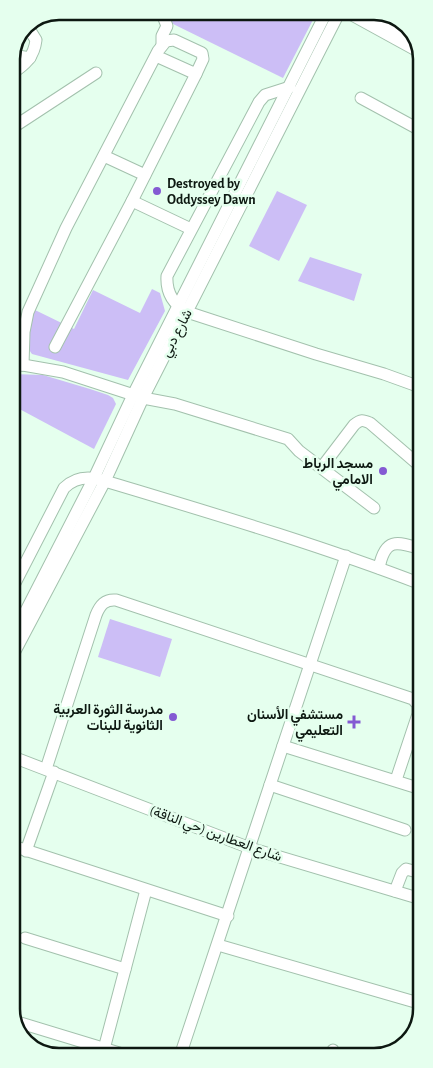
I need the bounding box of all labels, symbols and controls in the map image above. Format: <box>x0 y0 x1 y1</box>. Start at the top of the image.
place label: Destroyed by Oddyssey Dawn <box>167 177 256 207</box>
marker: Destroyed by Oddyssey Dawn <box>151 185 163 197</box>
street label: شارع دبي <box>159 307 198 361</box>
place label: مسجد الرباط الامامي <box>303 457 373 491</box>
marker: مسجد الرباط الامامي <box>377 465 389 477</box>
place label: مدرسة الثورة العربية الثانوية للبنات <box>53 703 163 734</box>
place label: مستشفي الأسنان التعليمي <box>247 706 343 742</box>
marker: مدرسة الثورة العربية الثانوية للبنات <box>167 711 179 723</box>
marker: مستشفي الأسنان التعليمي <box>347 715 361 729</box>
street label: شارع العطارين (حي الناقة) <box>146 804 284 868</box>

